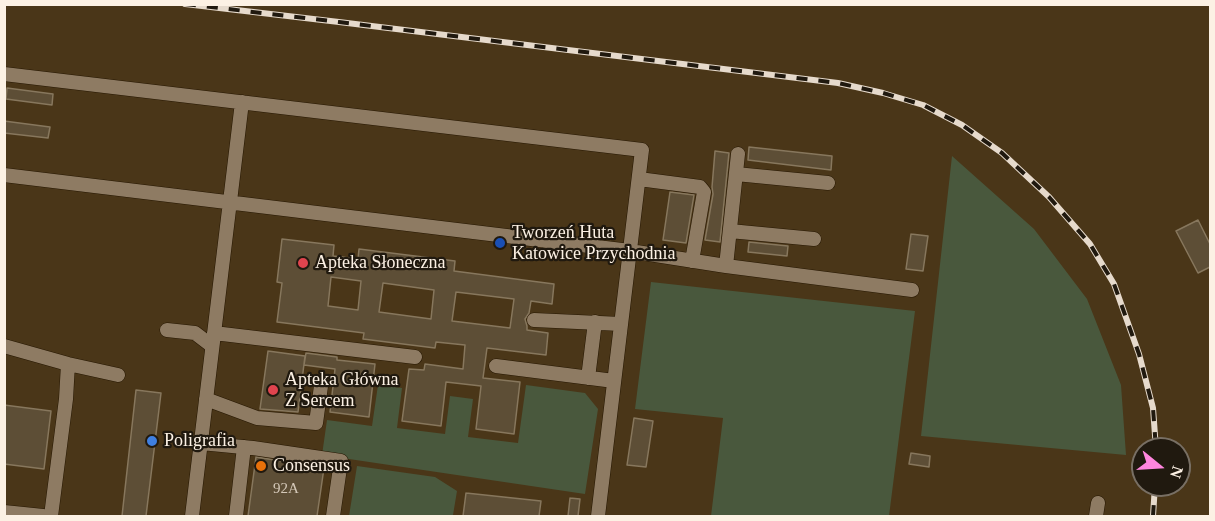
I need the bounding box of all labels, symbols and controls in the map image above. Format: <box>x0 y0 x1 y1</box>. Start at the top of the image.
place label: Tworzeń Huta Katowice Przychodnia <box>512 222 675 264</box>
marker: Tworzeń Huta Katowice Przychodnia <box>493 236 507 250</box>
place label: Apteka Słoneczna <box>315 252 445 274</box>
marker: Apteka Słoneczna <box>296 256 310 270</box>
place label: Apteka Główna Z Sercem <box>285 369 398 412</box>
marker: Apteka Główna Z Sercem <box>266 383 280 397</box>
place label: Poligrafia <box>164 430 235 452</box>
marker: Poligrafia <box>145 434 159 448</box>
north arrow <box>1131 437 1191 497</box>
place label: Consensus <box>273 455 350 477</box>
marker: Consensus <box>254 459 268 473</box>
text: N <box>1167 464 1187 480</box>
house number: 92A <box>273 480 299 498</box>

